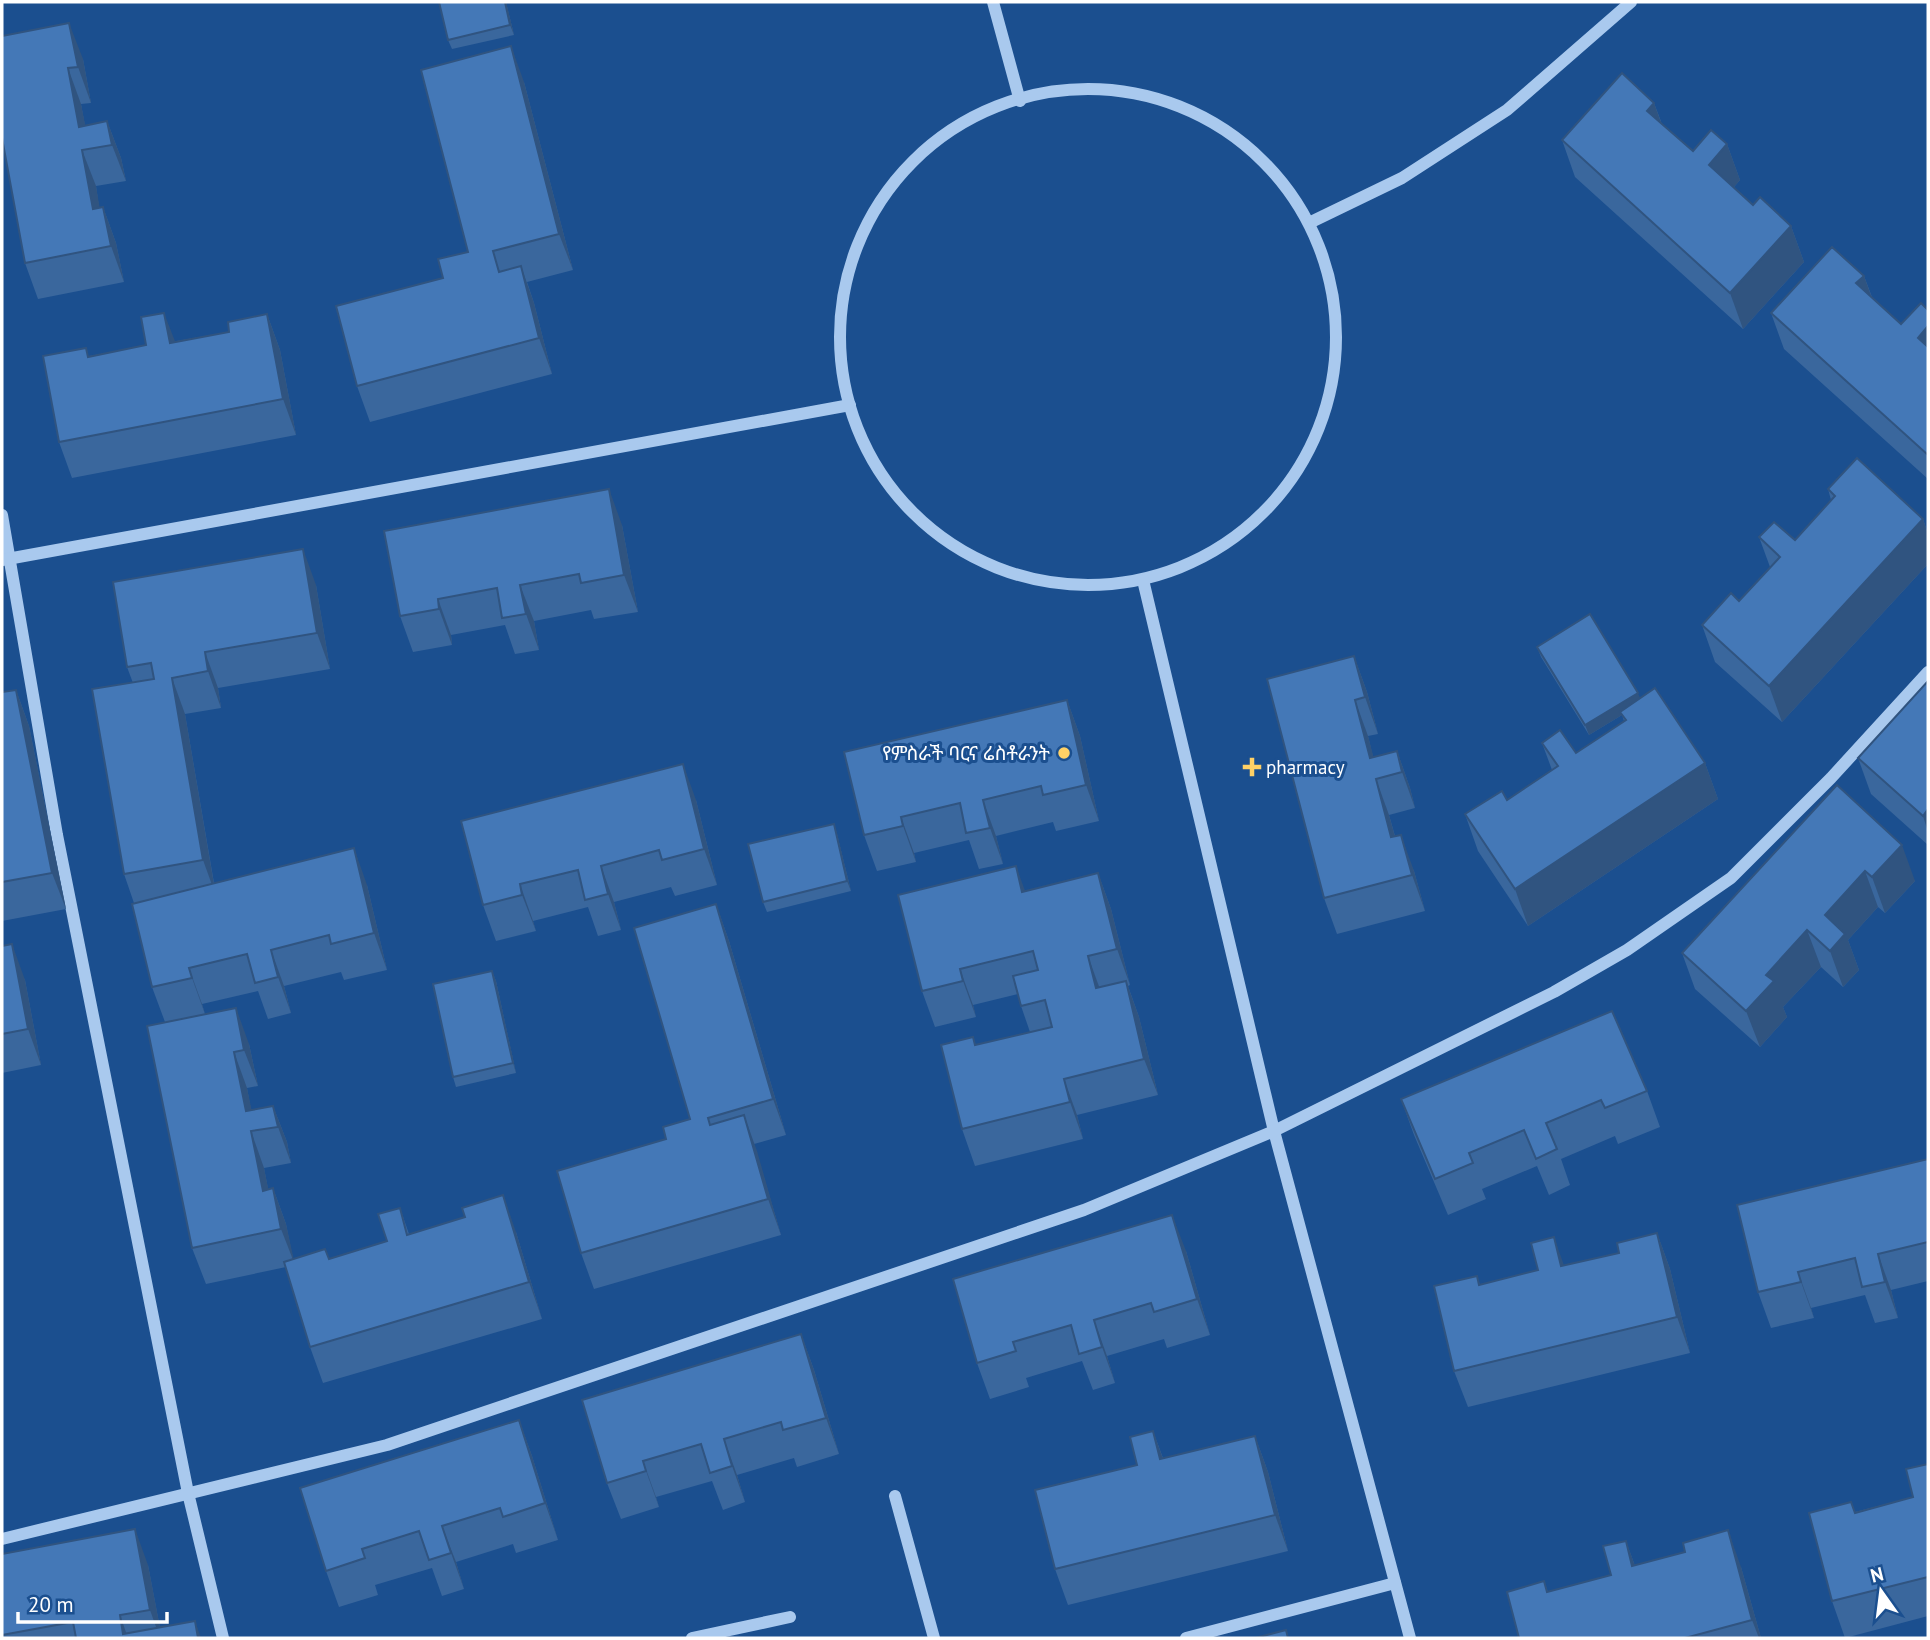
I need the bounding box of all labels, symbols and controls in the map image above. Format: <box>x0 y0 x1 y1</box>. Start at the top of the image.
place label: የምስራች ባርና ሬስቶራንት <box>882 741 1051 765</box>
marker: የምስራች ባርና ሬስቶራንት <box>1056 745 1072 761</box>
place label: pharmacy <box>1266 755 1345 779</box>
marker: pharmacy <box>1244 759 1260 775</box>
north arrow <box>1846 1556 1916 1626</box>
text: N <box>1868 1561 1886 1588</box>
scale bar <box>18 1580 166 1624</box>
text: 20 m <box>28 1591 74 1618</box>

